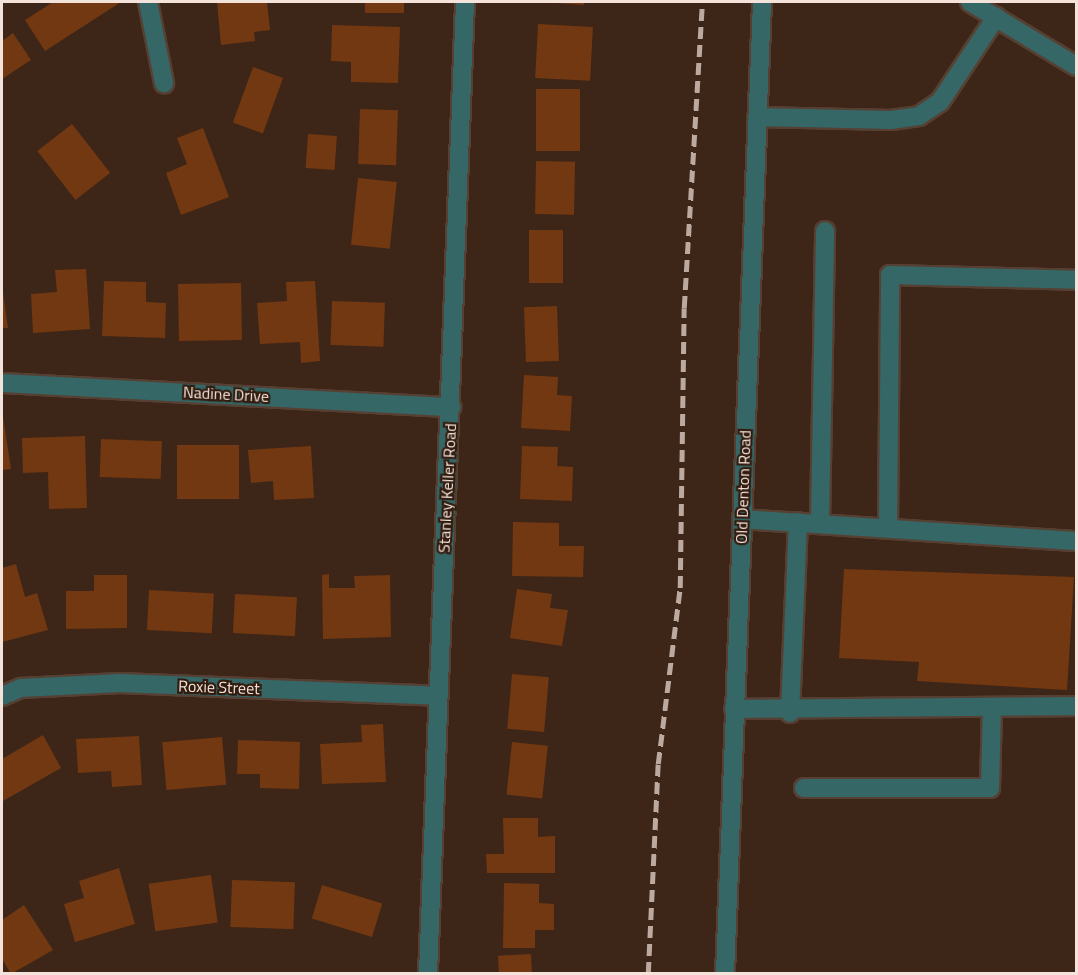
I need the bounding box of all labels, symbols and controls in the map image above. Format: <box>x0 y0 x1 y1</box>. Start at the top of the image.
street label: Nadine Drive <box>183 382 269 406</box>
street label: Stanley Keller Road <box>434 423 460 553</box>
street label: Old Denton Road <box>731 430 755 544</box>
street label: Roxie Street <box>178 676 260 698</box>

